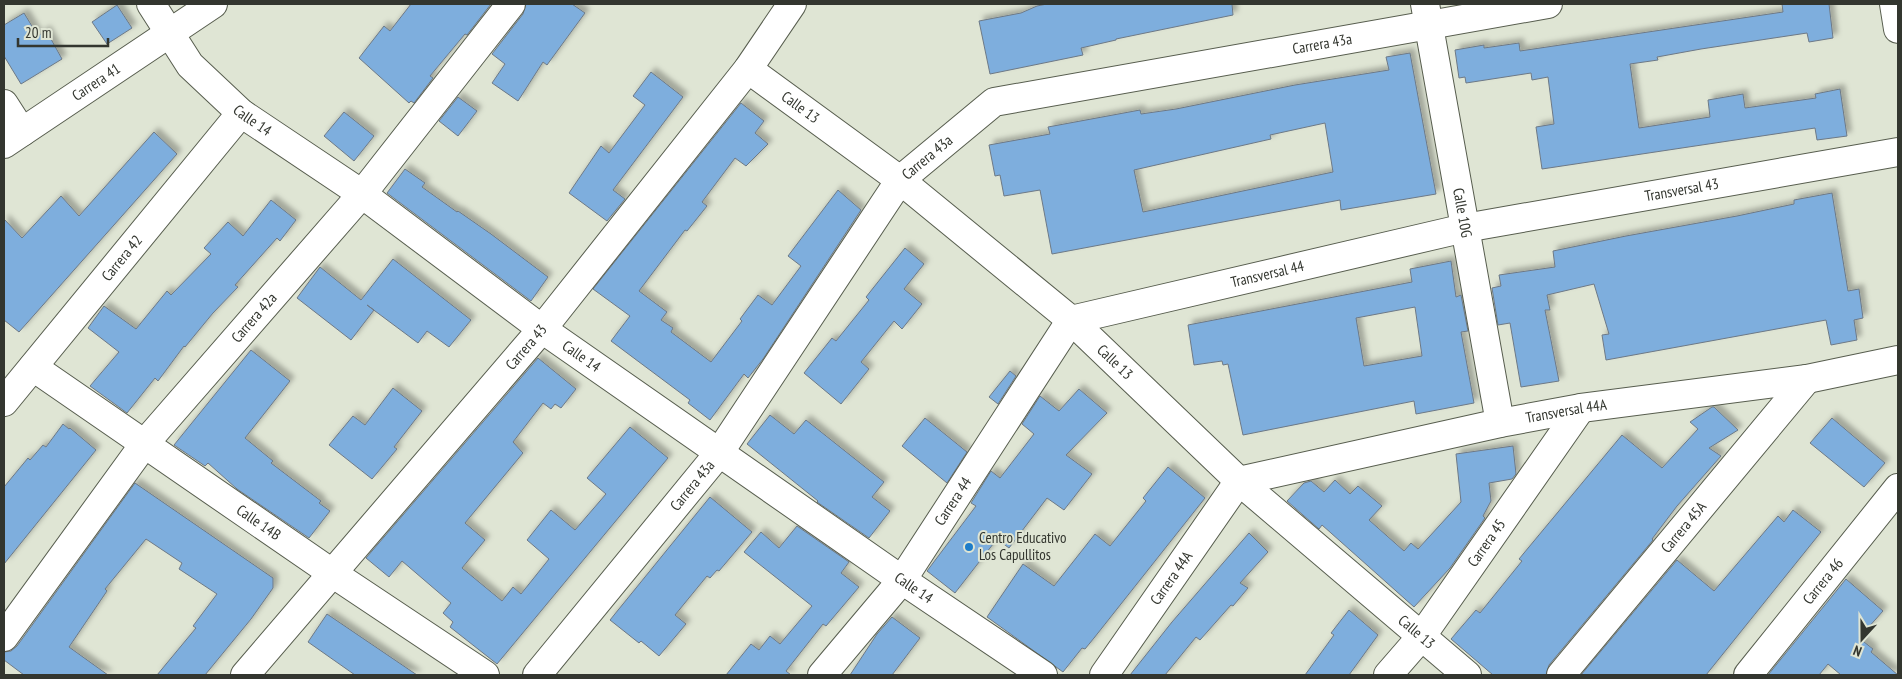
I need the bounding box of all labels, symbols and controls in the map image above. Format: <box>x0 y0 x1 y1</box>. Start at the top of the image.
scale bar <box>18 15 108 47</box>
text: 20 m <box>25 23 51 42</box>
street label: Carrera 43a <box>1291 29 1353 58</box>
street label: Carrera 41 <box>68 59 124 105</box>
street label: Calle 13 <box>778 87 824 127</box>
street label: Calle 14 <box>229 100 276 140</box>
street label: Carrera 43a <box>898 131 956 184</box>
street label: Transversal 43 <box>1643 174 1720 205</box>
street label: Calle 10G <box>1449 186 1477 239</box>
street label: Carrera 42 <box>97 231 146 285</box>
street label: Transversal 44 <box>1229 256 1306 291</box>
street label: Carrera 42a <box>227 289 281 346</box>
street label: Carrera 43 <box>501 320 551 374</box>
street label: Calle 14 <box>559 336 605 376</box>
street label: Calle 13 <box>1093 340 1137 383</box>
street label: Transversal 44A <box>1524 395 1609 427</box>
street label: Carrera 43a <box>666 456 718 514</box>
street label: Carrera 44 <box>930 473 976 529</box>
street label: Carrera 45A <box>1656 497 1711 557</box>
street label: Calle 14B <box>233 500 285 544</box>
street label: Carrera 45 <box>1463 515 1510 570</box>
place label: Centro Educativo Los Capullitos <box>979 528 1067 564</box>
marker: Centro Educativo Los Capullitos <box>963 541 975 553</box>
street label: Carrera 44A <box>1146 547 1197 608</box>
street label: Carrera 46 <box>1798 554 1847 608</box>
street label: Calle 14 <box>891 568 937 607</box>
street label: Calle 13 <box>1394 611 1439 653</box>
north arrow <box>1837 614 1887 664</box>
text: N <box>1851 641 1864 661</box>

